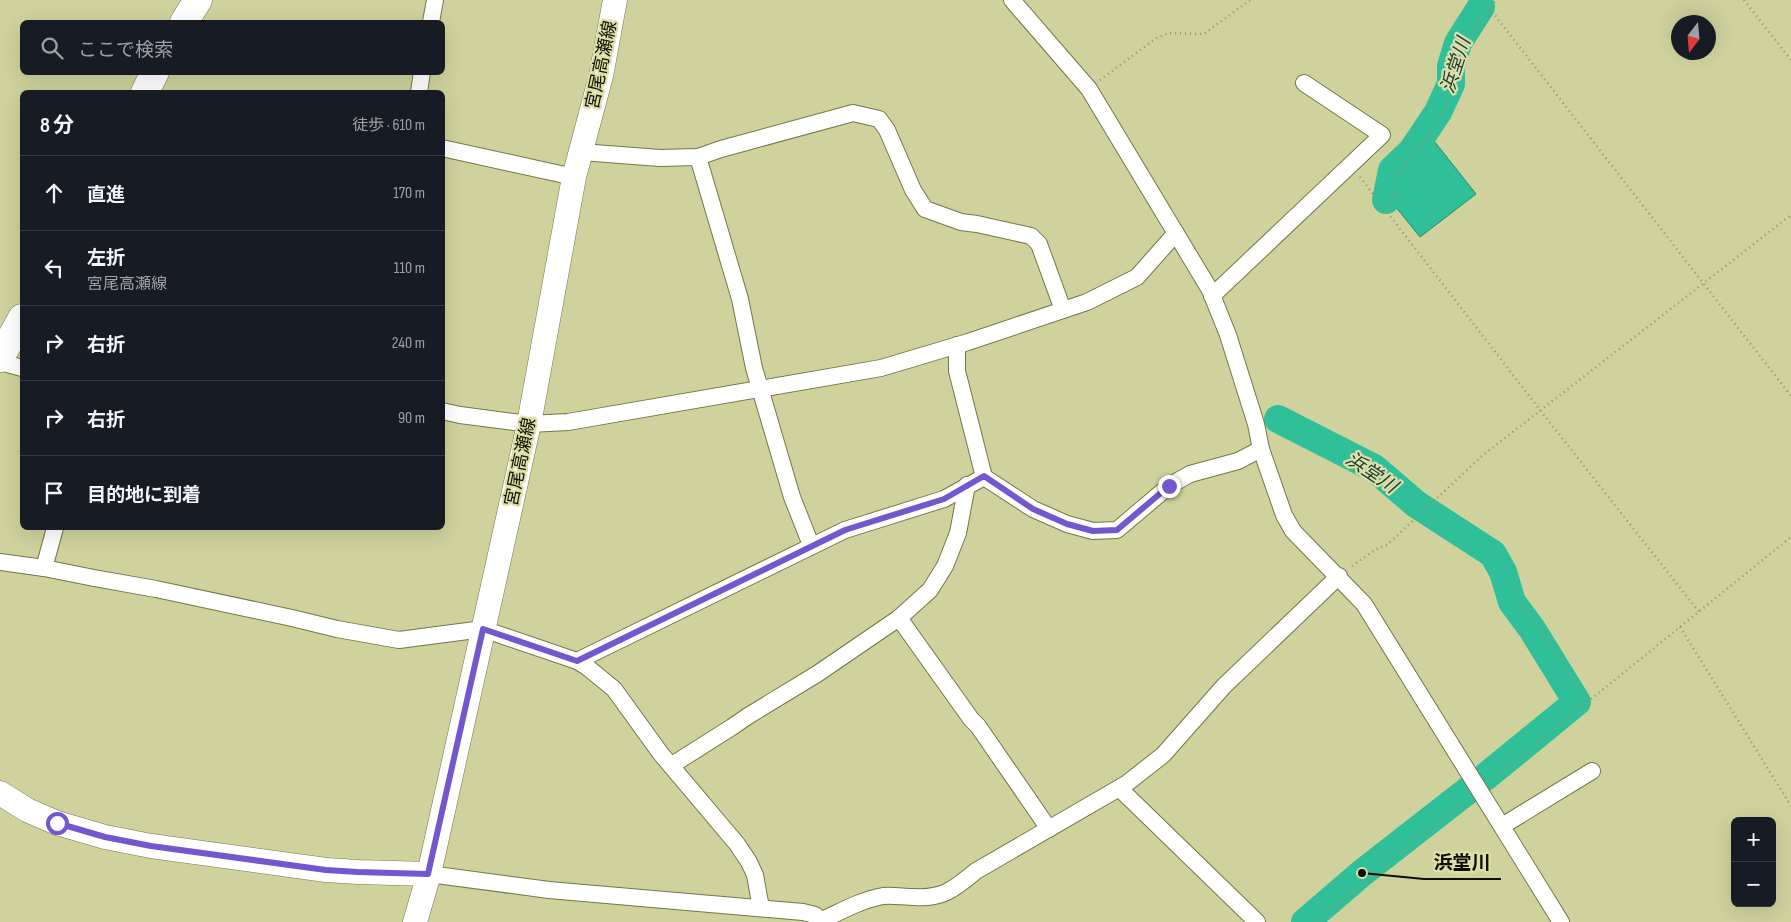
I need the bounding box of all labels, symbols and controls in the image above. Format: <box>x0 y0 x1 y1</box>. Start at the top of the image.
north arrow <box>1671 15 1716 60</box>
street label: 宮尾高瀬線 <box>582 19 621 111</box>
search box <box>20 20 445 75</box>
water label: 浜堂川 <box>1437 33 1477 96</box>
icon: search <box>38 34 66 62</box>
text: ここで検索 <box>78 39 173 62</box>
text: 8 分 <box>40 113 74 138</box>
text: 徒歩 · 610 m <box>352 116 425 135</box>
icon: ahead <box>40 179 68 207</box>
text: 直進 <box>87 184 125 207</box>
text: 170 m <box>393 184 425 203</box>
text: 左折 <box>87 247 125 270</box>
icon: left <box>40 254 68 282</box>
text: 110 m <box>394 259 425 278</box>
text: 宮尾高瀬線 <box>87 275 167 294</box>
icon: right <box>40 329 68 357</box>
text: 右折 <box>87 334 125 357</box>
text: 240 m <box>392 334 425 353</box>
icon: right <box>40 404 68 432</box>
text: 右折 <box>87 409 125 432</box>
text: 90 m <box>398 409 425 428</box>
street label: 宮尾高瀬線 <box>501 416 540 508</box>
water label: 浜堂川 <box>1341 448 1403 500</box>
route end <box>1158 475 1181 498</box>
icon: arrive <box>40 479 68 507</box>
text: 目的地に到着 <box>87 484 201 507</box>
route start <box>46 812 69 835</box>
map controls <box>1731 817 1776 907</box>
button: + <box>1731 817 1776 862</box>
callout: 浜堂川 <box>1424 845 1501 879</box>
text: 浜堂川 <box>1433 852 1491 875</box>
button: − <box>1731 862 1776 907</box>

